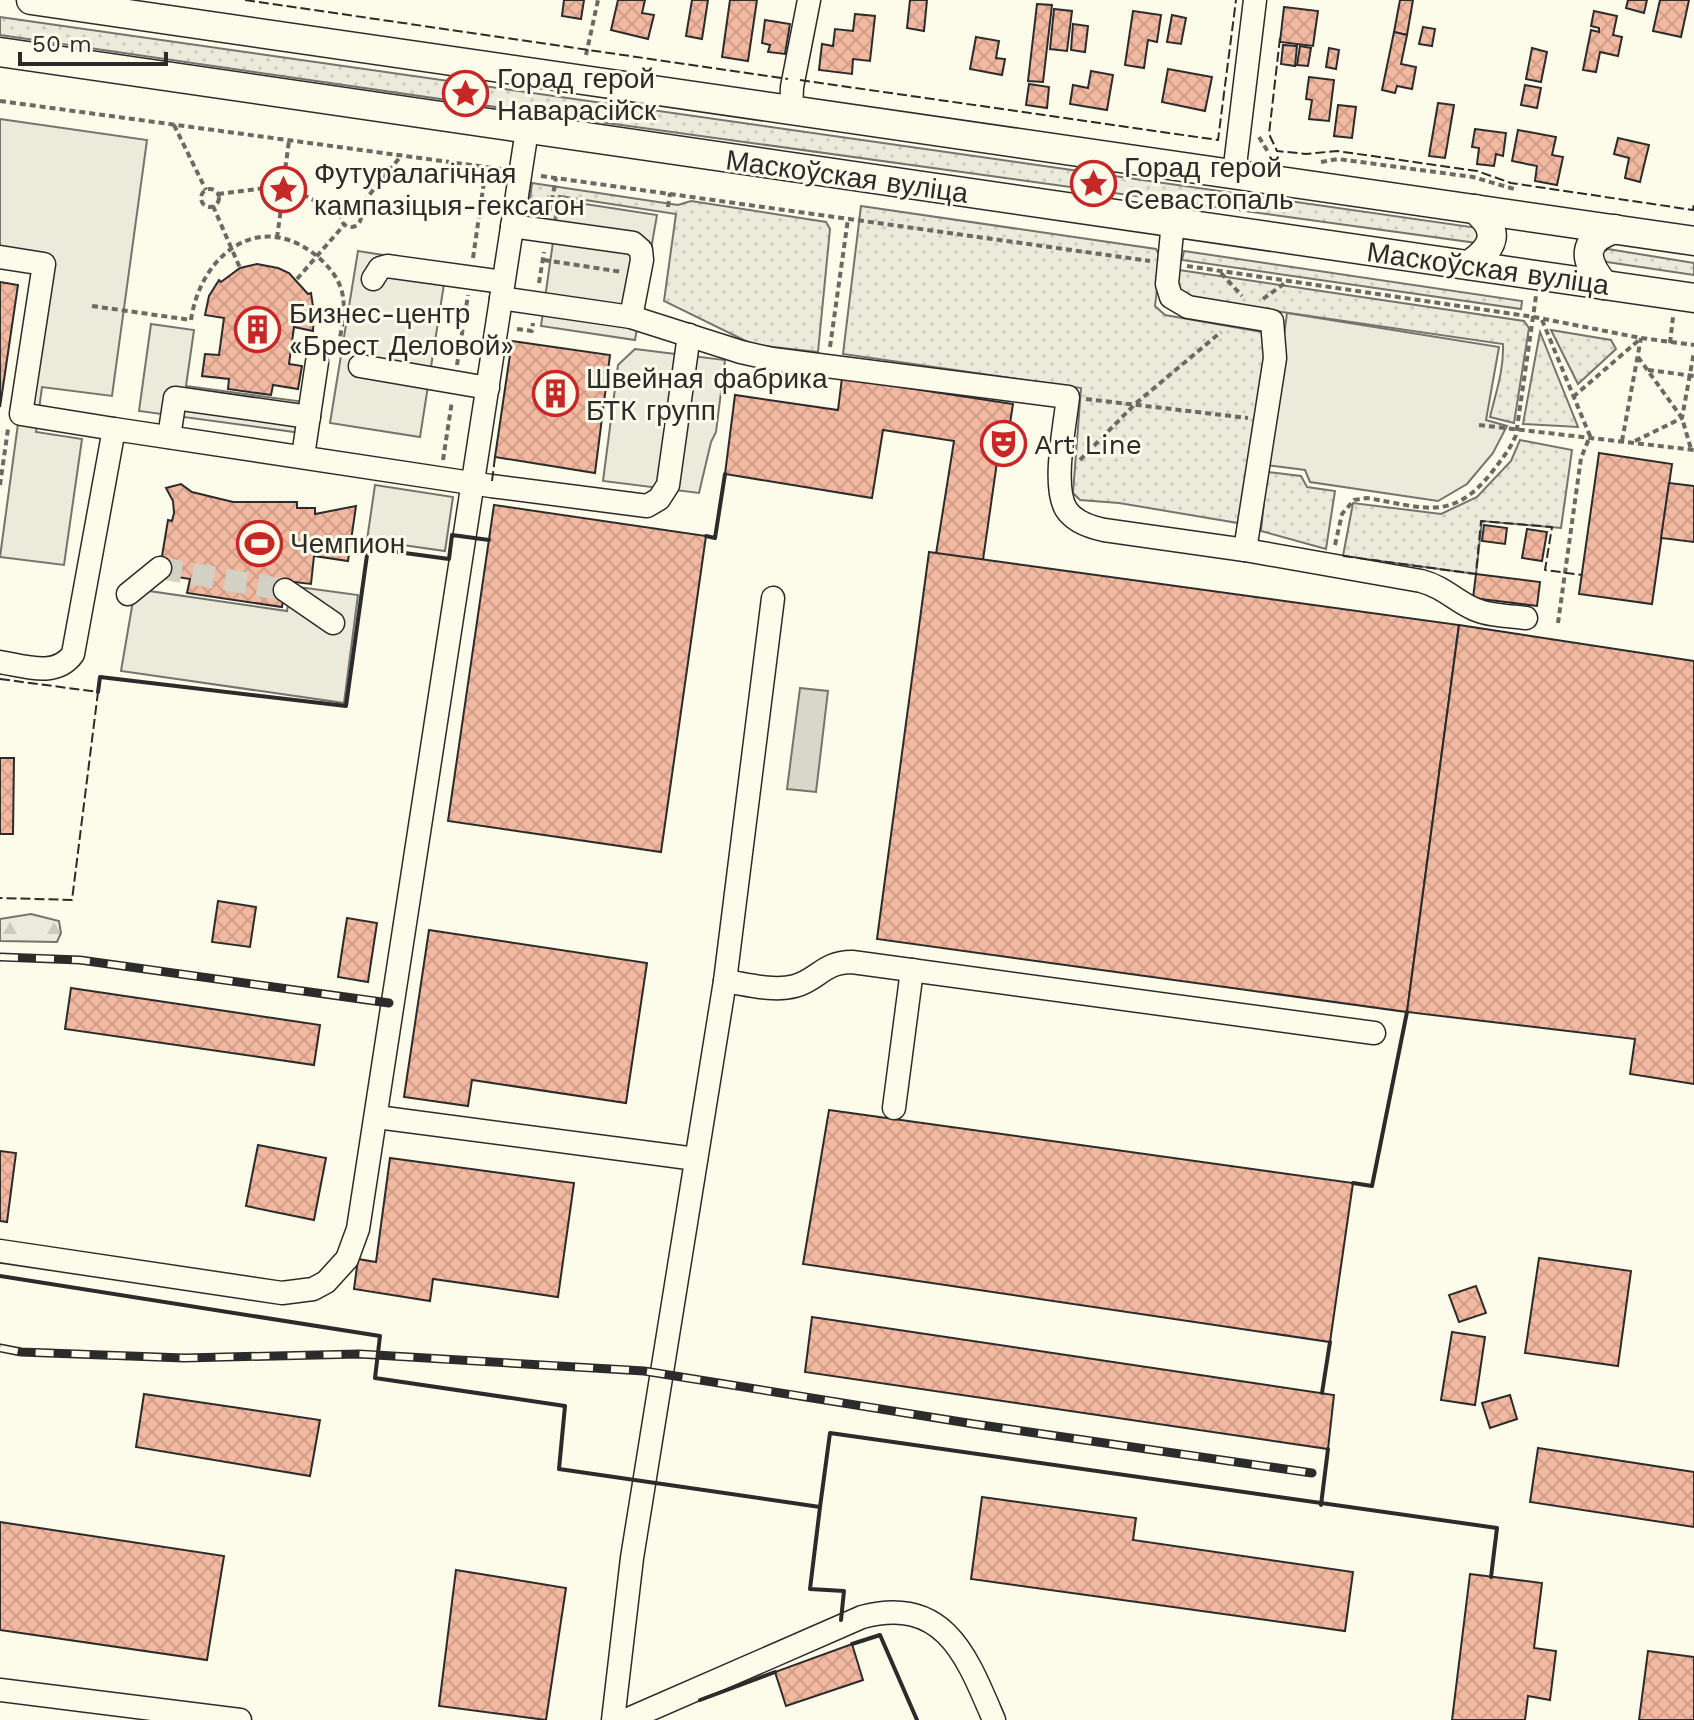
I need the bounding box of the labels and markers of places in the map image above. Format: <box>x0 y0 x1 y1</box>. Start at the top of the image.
place label: Горад герой Наварасійск <box>497 62 657 127</box>
place icon: Горад герой Наварасійск <box>442 70 490 118</box>
place label: Горад герой Севастопаль <box>1124 151 1294 216</box>
place label: Футуралагічная кампазіцыя-гексагон <box>314 157 585 222</box>
place icon: Горад герой Севастопаль <box>1069 159 1117 207</box>
place icon: Футуралагічная кампазіцыя-гексагон <box>259 165 307 213</box>
place label: Бизнес-центр «Брест Деловой» <box>289 297 514 362</box>
building icon: Бизнес-центр «Брест Деловой» <box>234 305 282 353</box>
place label: Швейная фабрика БТК групп <box>586 362 828 427</box>
building icon: Швейная фабрика БТК групп <box>531 370 579 418</box>
theatre icon: Art Line <box>979 420 1027 468</box>
place label: Art Line <box>1034 428 1142 461</box>
sports icon: Чемпион <box>235 519 283 567</box>
place label: Чемпион <box>290 527 405 560</box>

